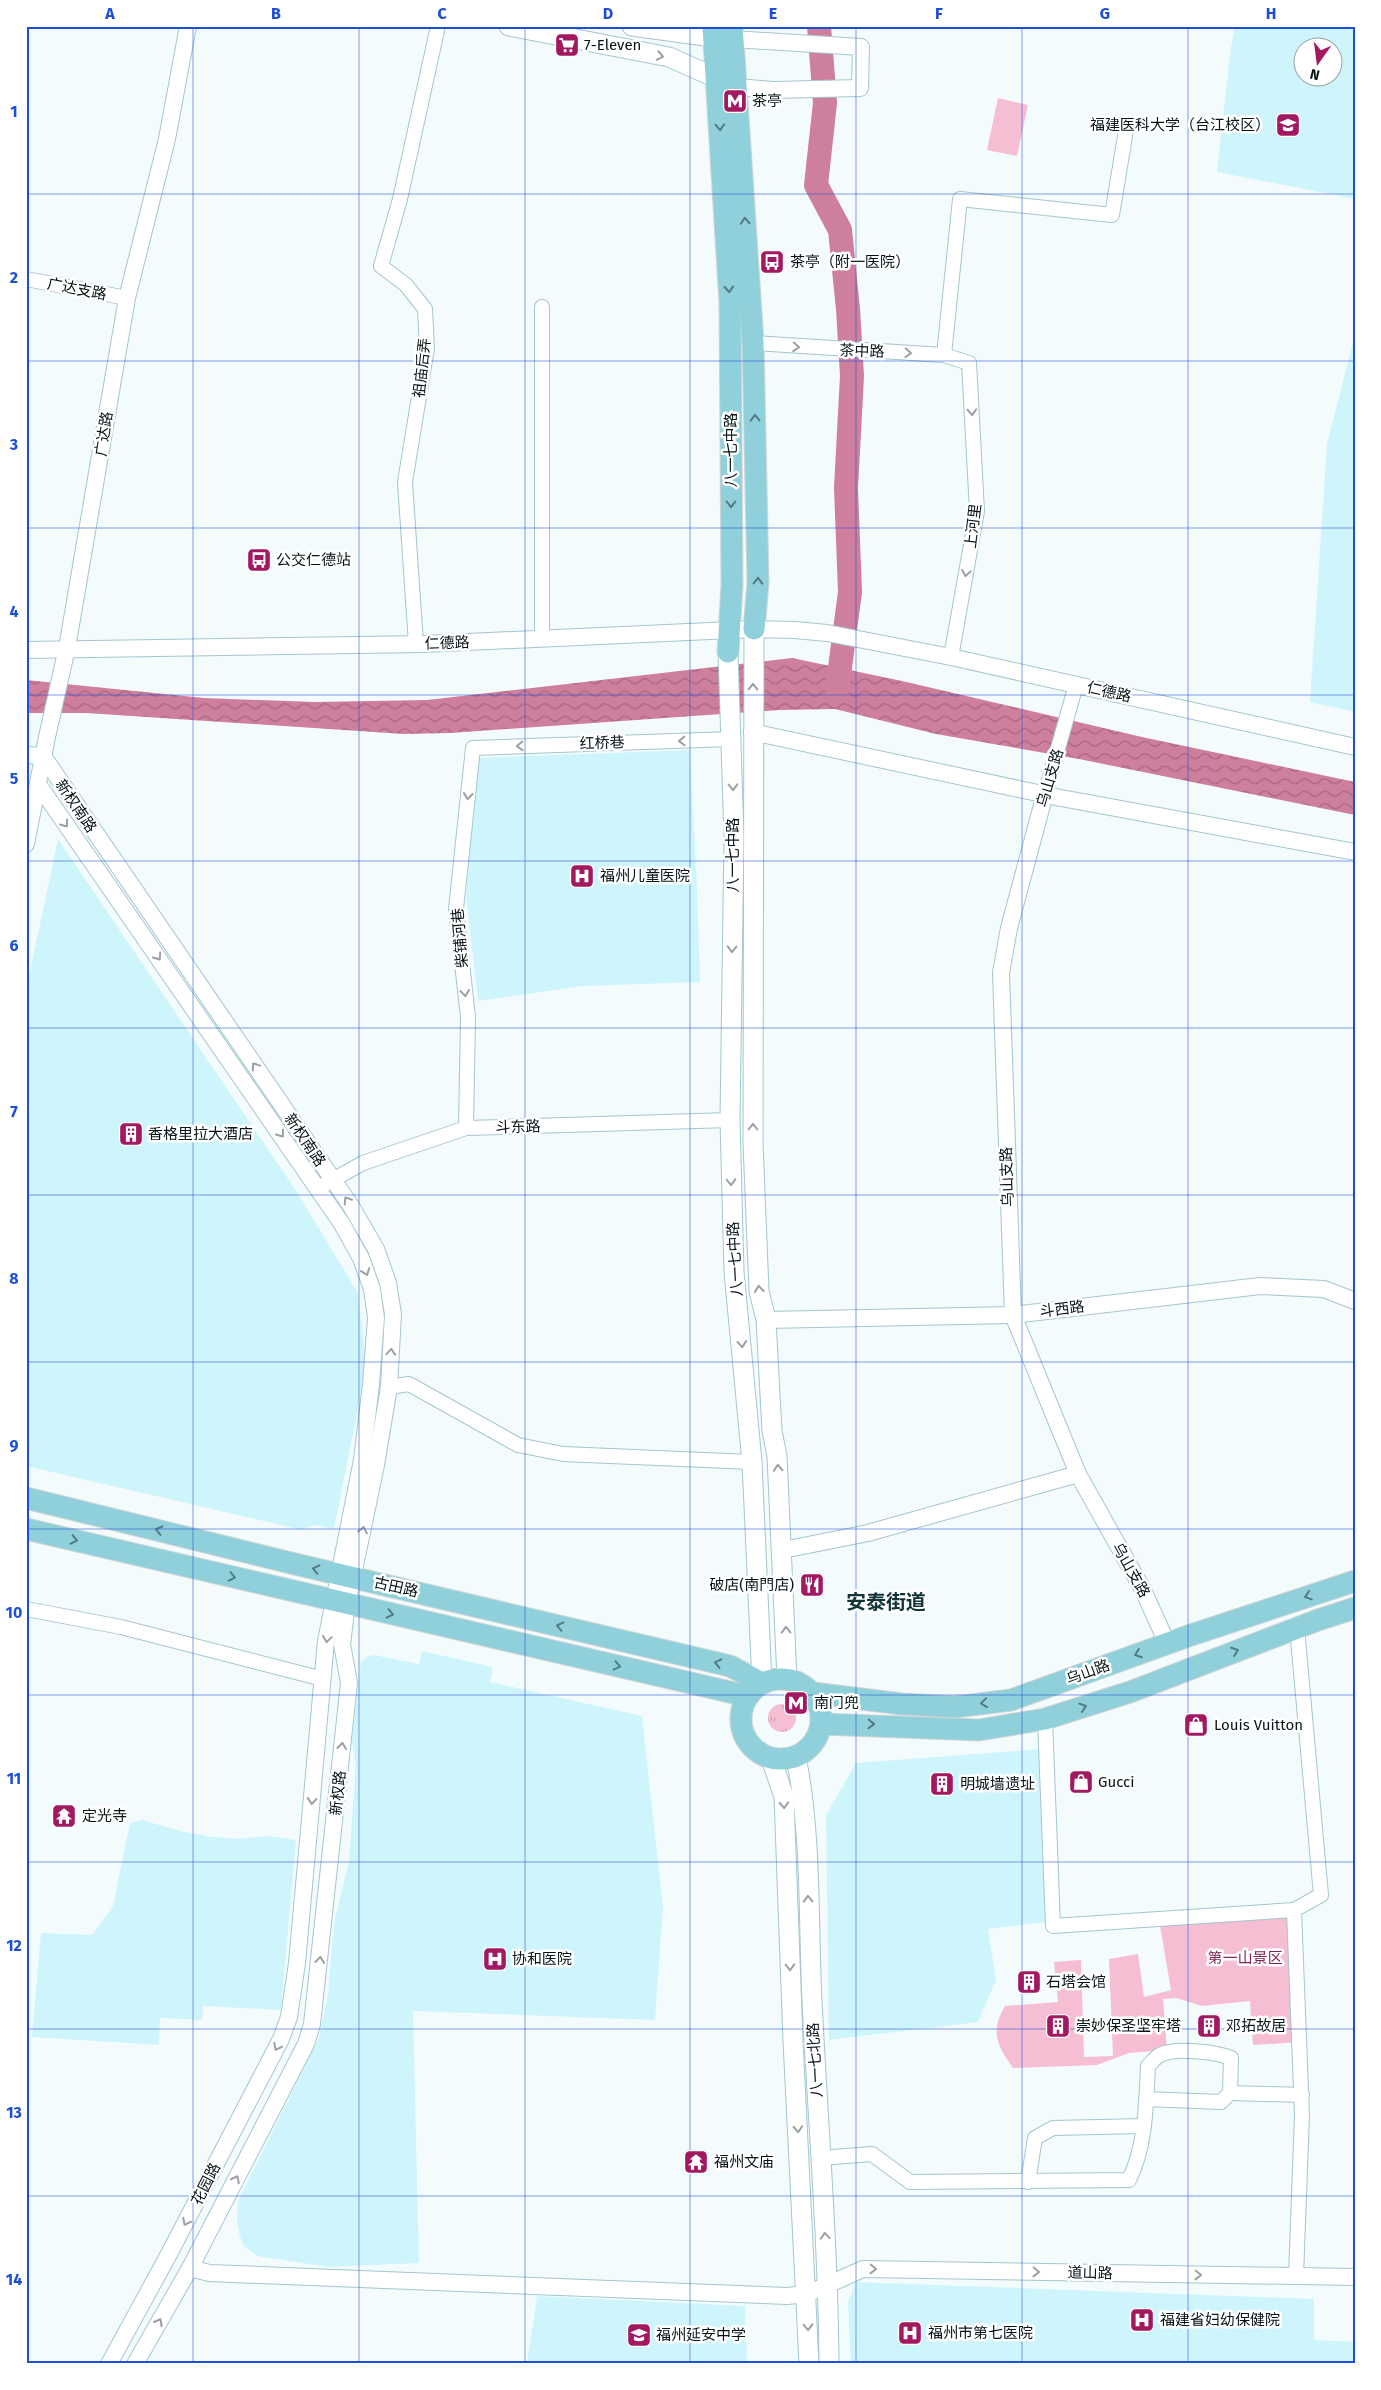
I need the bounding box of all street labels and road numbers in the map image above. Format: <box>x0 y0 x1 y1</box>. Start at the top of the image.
street label: 广达支路 <box>46 274 108 304</box>
street label: 祖庙后弄 <box>410 337 434 399</box>
street label: 茶中路 <box>839 341 885 361</box>
street label: 广达路 <box>92 410 116 458</box>
street label: 八一七中路 <box>722 412 740 488</box>
street label: 上河里 <box>961 503 985 549</box>
street label: 仁德路 <box>424 633 470 653</box>
street label: 仁德路 <box>1085 678 1133 706</box>
street label: 红桥巷 <box>579 733 625 753</box>
street label: 乌山支路 <box>1033 747 1067 809</box>
street label: 新权南路 <box>52 776 100 836</box>
street label: 八一七中路 <box>724 817 742 893</box>
street label: 柴铺河巷 <box>448 907 472 969</box>
street label: 新权南路 <box>281 1110 329 1170</box>
street label: 斗东路 <box>495 1117 541 1137</box>
street label: 乌山支路 <box>997 1147 1017 1207</box>
street label: 八一七中路 <box>724 1221 746 1297</box>
street label: 斗西路 <box>1039 1297 1085 1321</box>
street label: 乌山支路 <box>1109 1539 1153 1601</box>
street label: 古田路 <box>372 1573 420 1601</box>
street label: 乌山路 <box>1064 1656 1112 1688</box>
street label: 新权路 <box>327 1770 349 1816</box>
street label: 八一七北路 <box>804 2022 826 2098</box>
street label: 花园路 <box>188 2160 224 2208</box>
street label: 道山路 <box>1067 2264 1113 2282</box>

